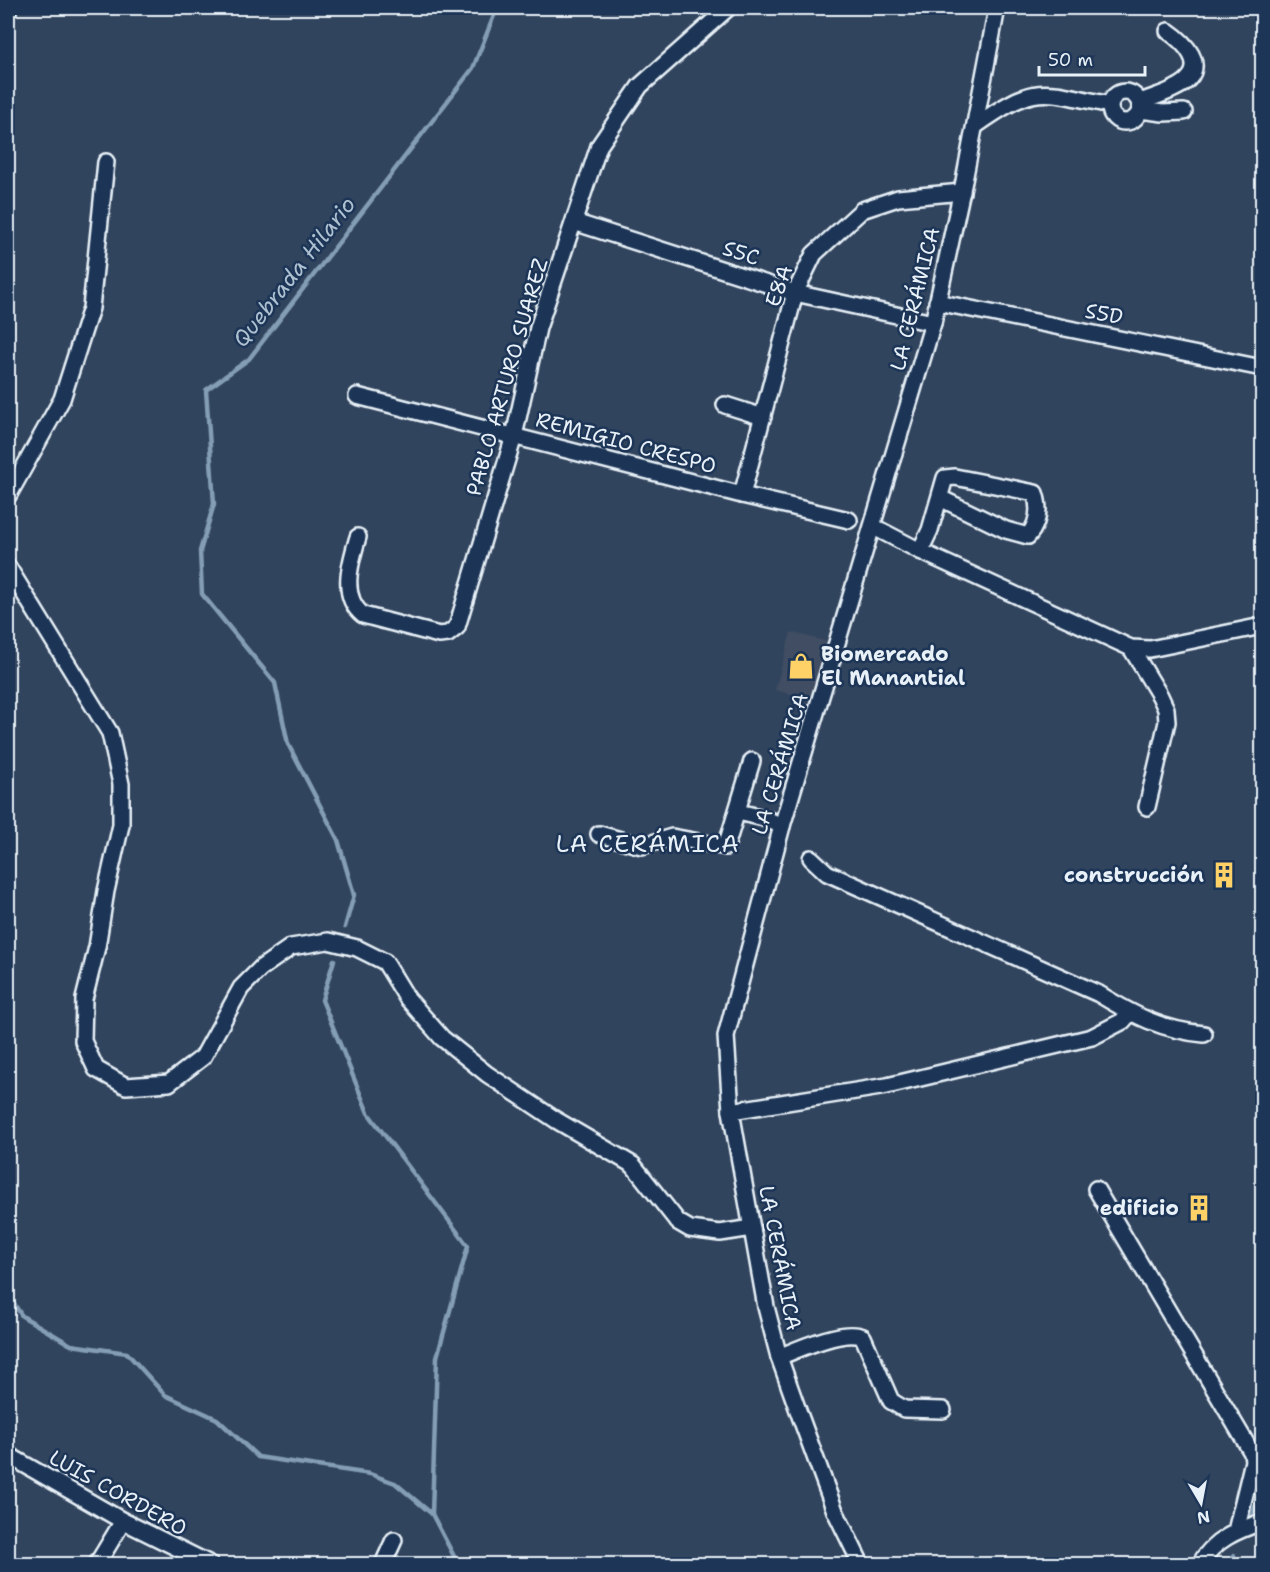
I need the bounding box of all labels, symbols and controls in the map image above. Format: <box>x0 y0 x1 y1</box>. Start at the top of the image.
scale bar <box>1039 39 1146 77</box>
text: 50 m <box>1048 48 1093 72</box>
water label: Quebrada Hilario <box>226 191 362 353</box>
street label: LA CERÁMICA <box>883 224 946 374</box>
street label: S5C <box>719 234 763 272</box>
street label: PABLO ARTURO SUAREZ <box>460 255 554 499</box>
street label: E8A <box>759 261 799 311</box>
street label: S5D <box>1083 297 1125 331</box>
street label: REMIGIO CRESPO <box>533 405 719 481</box>
place label: Biomercado El Manantial <box>821 640 965 692</box>
shop icon: Biomercado El Manantial <box>786 651 816 681</box>
street label: LA CERÁMICA <box>744 689 815 838</box>
district label: LA CERÁMICA <box>556 828 740 860</box>
building icon: construcción <box>1209 860 1239 890</box>
place label: construcción <box>1064 861 1204 889</box>
street label: LA CERÁMICA <box>752 1183 809 1333</box>
building icon: edificio <box>1184 1193 1214 1223</box>
place label: edificio <box>1100 1194 1179 1222</box>
street label: LUIS CORDERO <box>44 1444 192 1542</box>
north arrow <box>1171 1473 1231 1533</box>
text: N <box>1195 1506 1212 1529</box>

